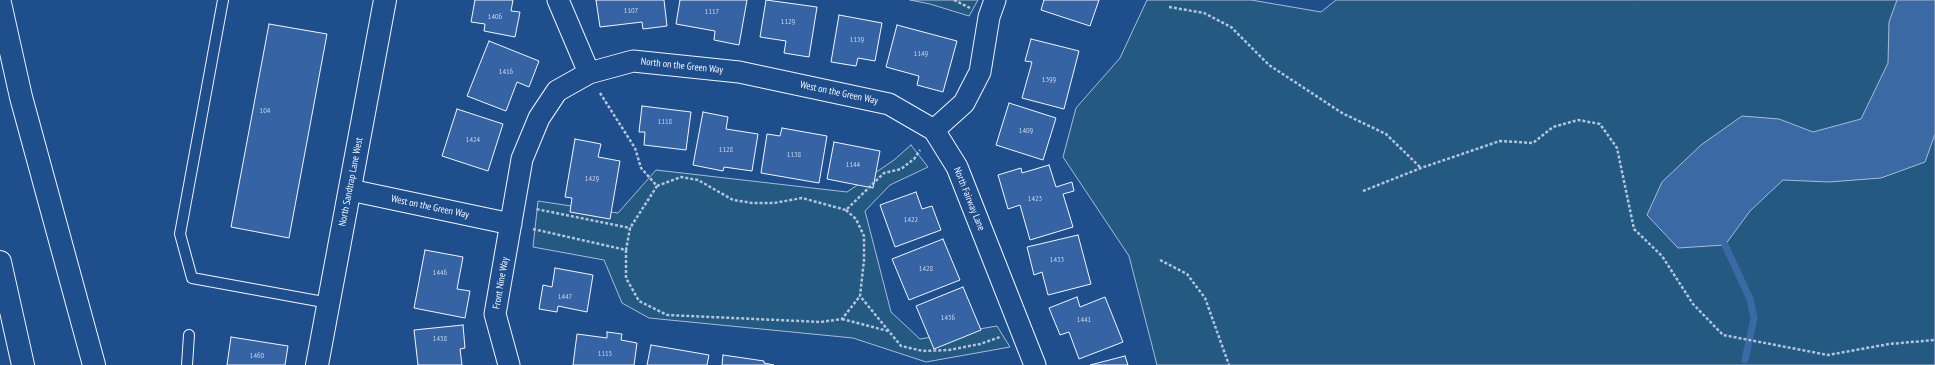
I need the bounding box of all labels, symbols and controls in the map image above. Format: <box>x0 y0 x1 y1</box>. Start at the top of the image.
house number: 1107 <box>624 6 638 16</box>
house number: 1117 <box>705 7 719 17</box>
house number: 1406 <box>488 12 502 22</box>
house number: 1129 <box>781 17 795 27</box>
house number: 1139 <box>850 35 864 45</box>
house number: 1149 <box>914 49 928 59</box>
street label: North on the Green Way <box>640 56 724 76</box>
house number: 1416 <box>499 67 513 77</box>
house number: 1399 <box>1042 75 1056 85</box>
street label: West on the Green Way <box>799 79 879 107</box>
house number: 104 <box>260 106 270 116</box>
house number: 1118 <box>658 117 672 127</box>
house number: 1409 <box>1019 126 1033 136</box>
house number: 1424 <box>466 135 480 145</box>
street label: North Sandtrap Lane West <box>337 137 365 227</box>
house number: 1128 <box>719 145 733 155</box>
house number: 1138 <box>787 150 801 160</box>
house number: 1144 <box>846 160 860 170</box>
street label: North Fairway Lane <box>951 166 987 232</box>
house number: 1429 <box>585 174 599 184</box>
street label: West on the Green Way <box>390 193 470 221</box>
house number: 1423 <box>1028 194 1042 204</box>
house number: 1422 <box>904 215 918 225</box>
house number: 1433 <box>1050 255 1064 265</box>
street label: Front Nine Way <box>491 256 511 310</box>
house number: 1428 <box>919 264 933 274</box>
house number: 1446 <box>433 268 447 278</box>
house number: 1447 <box>558 292 572 302</box>
house number: 1436 <box>941 313 955 323</box>
house number: 1441 <box>1077 315 1091 325</box>
house number: 1458 <box>433 334 447 344</box>
house number: 1115 <box>598 349 612 359</box>
house number: 1460 <box>250 351 264 361</box>

